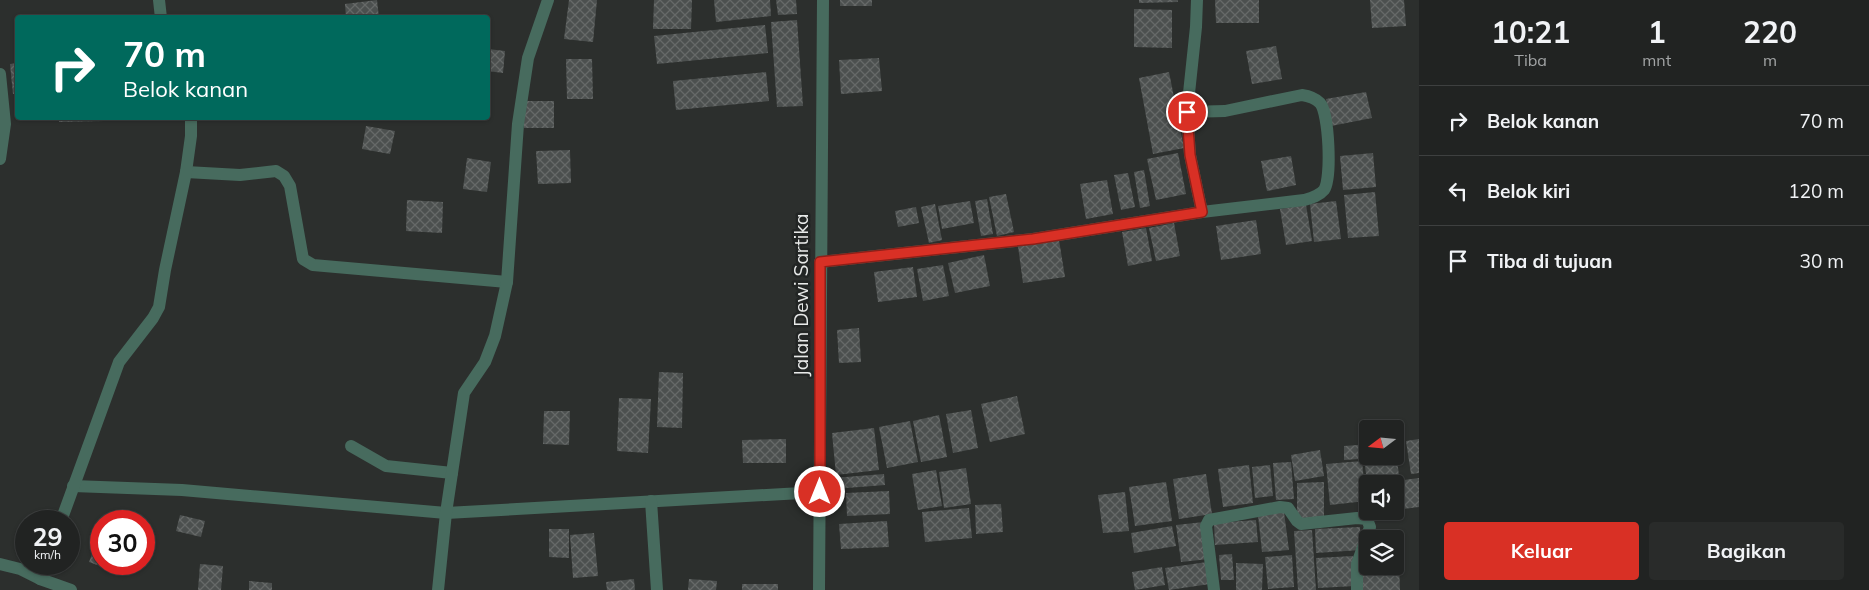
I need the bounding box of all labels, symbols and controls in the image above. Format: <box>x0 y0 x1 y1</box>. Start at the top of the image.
text: 10:21 <box>1491 13 1570 51</box>
text: 1 <box>1648 13 1666 51</box>
text: 220 <box>1743 13 1797 51</box>
text: 70 m <box>123 32 206 76</box>
icon: right <box>40 35 105 100</box>
text: Tiba <box>1514 50 1547 70</box>
text: mnt <box>1642 50 1671 70</box>
text: m <box>1763 50 1777 70</box>
text: Belok kanan <box>123 75 248 103</box>
pin <box>1166 91 1208 133</box>
icon: arrive <box>1173 98 1201 126</box>
icon: right <box>1444 107 1472 135</box>
text: Belok kanan <box>1487 109 1599 133</box>
text: 70 m <box>1800 109 1844 133</box>
icon: left <box>1444 177 1472 205</box>
text: Belok kiri <box>1487 179 1570 203</box>
text: 120 m <box>1788 179 1844 203</box>
street label: Jalan Dewi Sartika <box>789 214 813 376</box>
icon: arrive <box>1444 247 1472 275</box>
text: Tiba di tujuan <box>1487 249 1612 273</box>
text: 30 m <box>1800 249 1844 273</box>
north arrow <box>1359 420 1404 465</box>
map controls <box>1359 420 1404 575</box>
position arrow <box>793 465 845 517</box>
button: sound <box>1359 475 1404 520</box>
speed limit sign: 30 <box>90 510 155 575</box>
text: 29 <box>32 521 63 552</box>
button: Keluar <box>1444 522 1639 580</box>
button: Bagikan <box>1649 522 1844 580</box>
button: layers <box>1359 530 1404 575</box>
text: km/h <box>34 547 61 562</box>

